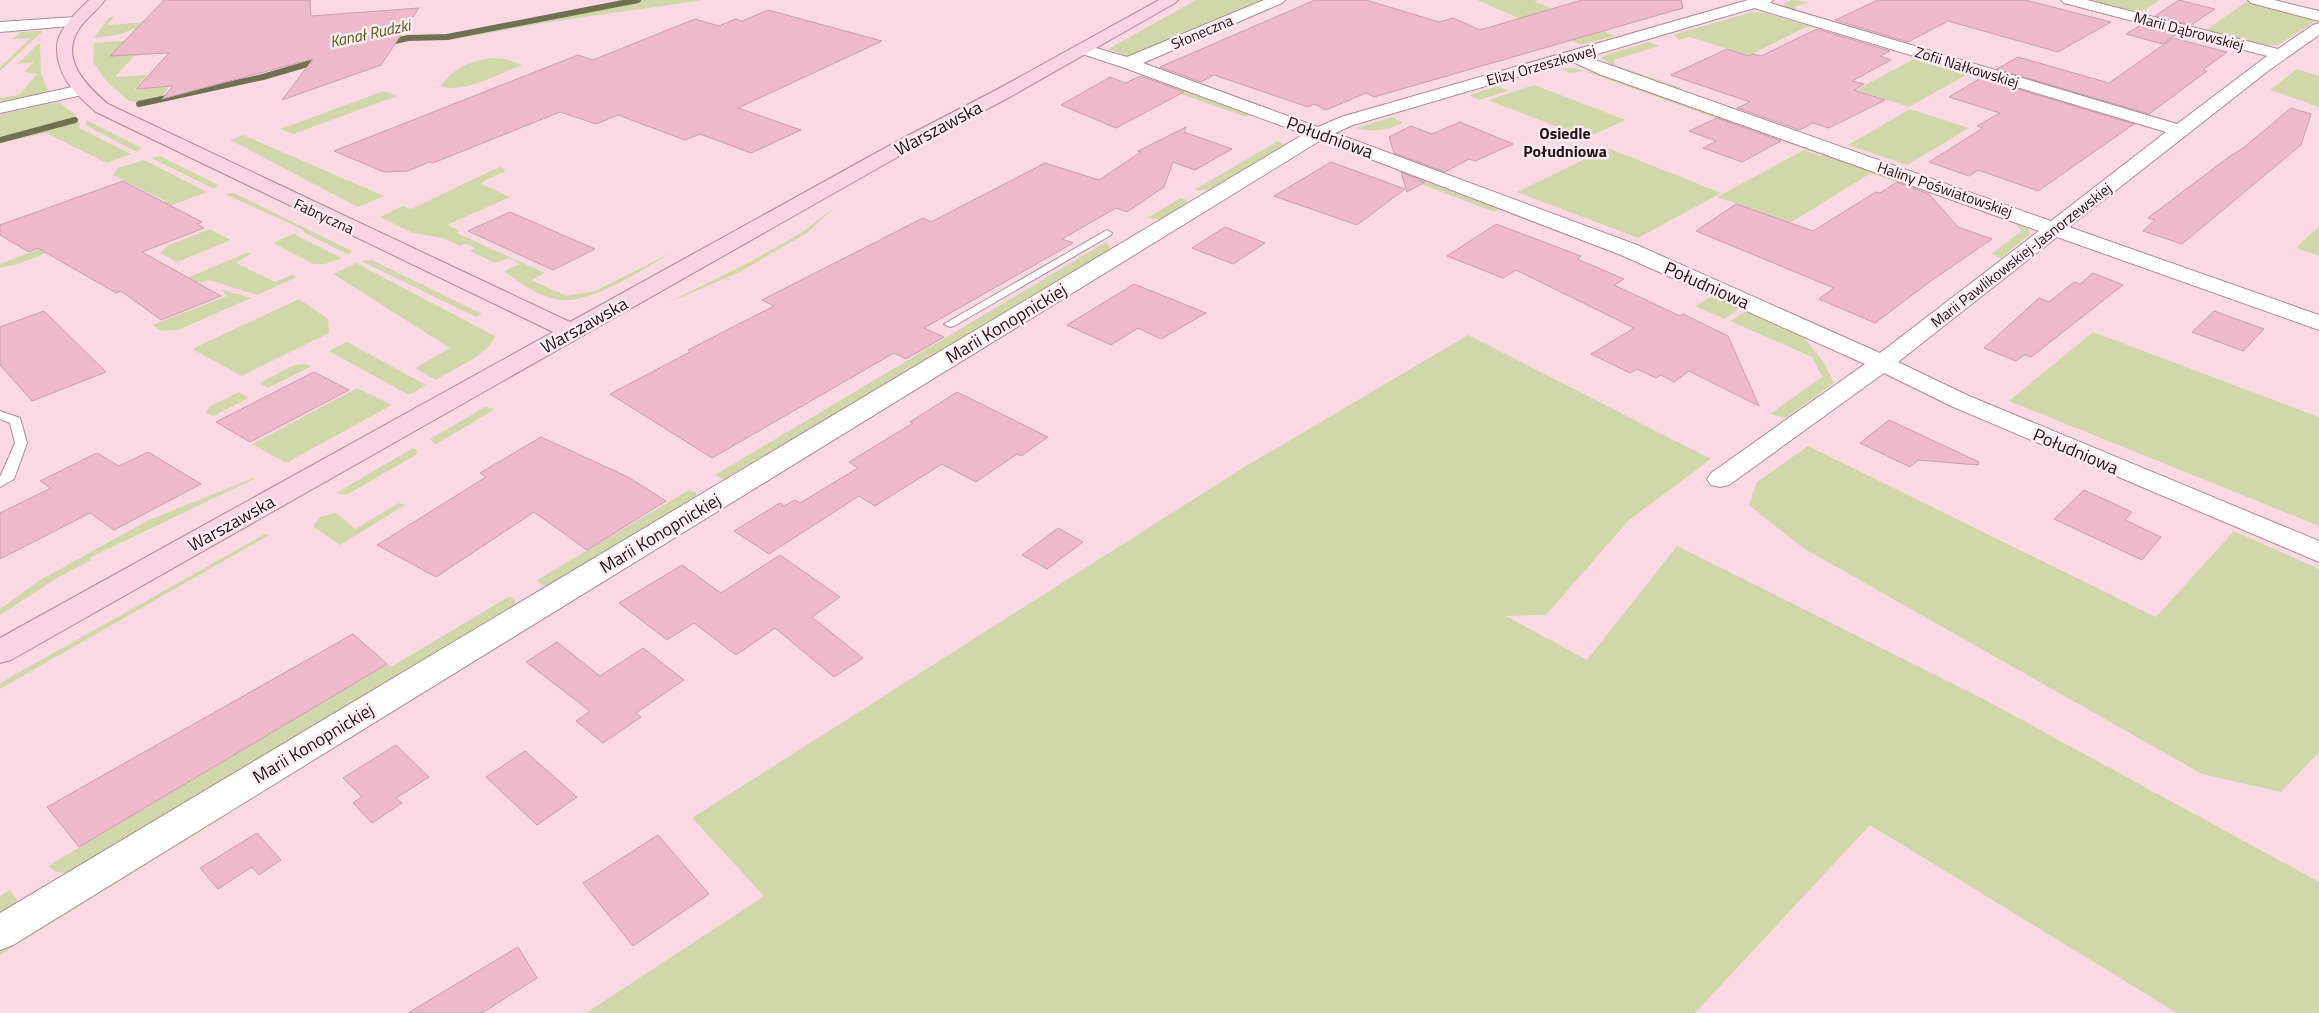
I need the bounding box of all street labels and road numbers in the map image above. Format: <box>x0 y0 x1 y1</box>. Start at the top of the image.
street label: Marii Dąbrowskiej <box>2132 5 2246 57</box>
street label: Słoneczna <box>1167 8 1237 55</box>
street label: Elizy Orzeszkowej <box>1484 38 1598 92</box>
street label: Zofii Nałkowskiej <box>1912 40 2022 94</box>
street label: Warszawska <box>889 94 987 162</box>
street label: Południowa <box>1283 109 1377 165</box>
street label: Haliny Poświatowskiej <box>1874 155 2016 223</box>
street label: Marii Pawlikowskiej-Jasnorzewskiej <box>1926 177 2116 333</box>
street label: Fabryczna <box>290 192 358 240</box>
street label: Południowa <box>1660 254 1754 316</box>
street label: Marii Konopnickiej <box>940 276 1072 370</box>
street label: Warszawska <box>535 290 633 360</box>
street label: Południowa <box>2029 421 2123 481</box>
street label: Marii Konopnickiej <box>594 486 726 580</box>
street label: Warszawska <box>182 488 280 558</box>
street label: Marii Konopnickiej <box>247 696 379 790</box>

